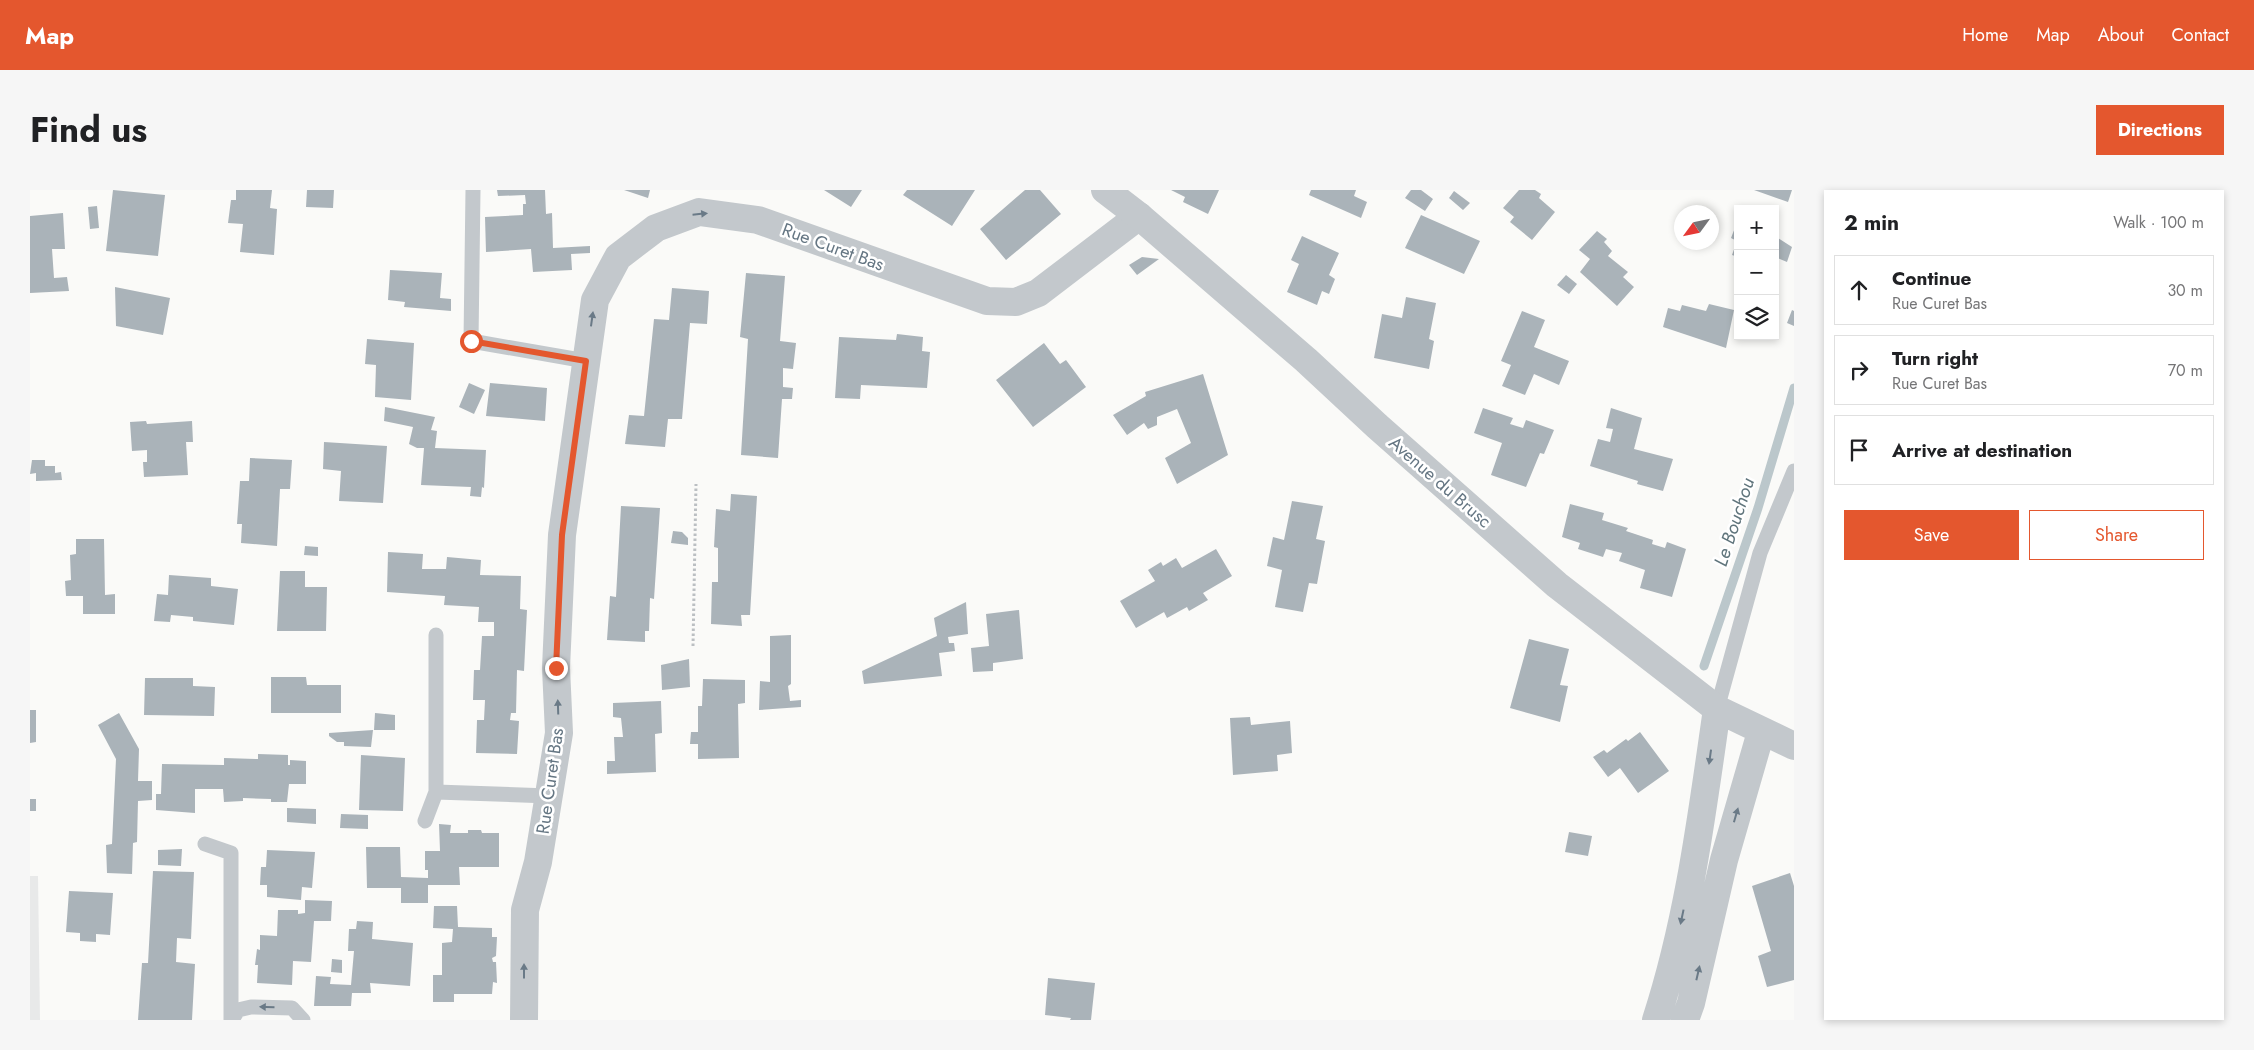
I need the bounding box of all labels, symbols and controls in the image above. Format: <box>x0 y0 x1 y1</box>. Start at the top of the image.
text: Map <box>25 18 74 53</box>
text: Home <box>1962 22 2008 48</box>
text: Map <box>2036 22 2070 48</box>
text: About <box>2098 22 2143 48</box>
text: Contact <box>2171 22 2229 48</box>
text: Find us <box>30 105 147 155</box>
button: Directions <box>2096 105 2224 155</box>
north arrow <box>1674 205 1719 250</box>
map controls <box>1734 205 1779 340</box>
button: + <box>1734 205 1779 250</box>
text: 2 min <box>1844 208 1899 238</box>
one-way arrow <box>692 210 708 218</box>
text: Walk · 100 m <box>2113 211 2204 234</box>
street label: Rue Curet Bas <box>778 217 888 277</box>
button: − <box>1734 250 1779 295</box>
text: Continue <box>1892 265 1971 292</box>
icon: ahead <box>1845 276 1873 304</box>
text: 30 m <box>2167 279 2203 302</box>
text: Rue Curet Bas <box>1892 292 1987 315</box>
button: layers <box>1734 295 1779 340</box>
one-way arrow <box>588 311 596 327</box>
route start <box>460 330 483 353</box>
text: Turn right <box>1892 345 1978 372</box>
icon: right <box>1845 356 1873 384</box>
text: 70 m <box>2168 359 2203 382</box>
text: Rue Curet Bas <box>1892 372 1987 395</box>
street label: Avenue du Brusc <box>1383 430 1497 534</box>
icon: arrive <box>1845 436 1873 464</box>
text: Arrive at destination <box>1892 437 2072 464</box>
water label: Le Bouchou <box>1707 474 1761 570</box>
button: Save <box>1844 510 2019 560</box>
button: Share <box>2029 510 2204 560</box>
route end <box>545 657 568 680</box>
one-way arrow <box>554 699 562 715</box>
street label: Rue Curet Bas <box>530 726 570 836</box>
one-way arrow <box>1705 749 1713 765</box>
one-way arrow <box>1733 807 1741 822</box>
one-way arrow <box>1678 909 1686 924</box>
one-way arrow <box>521 963 529 979</box>
one-way arrow <box>1694 965 1702 981</box>
one-way arrow <box>259 1003 275 1011</box>

